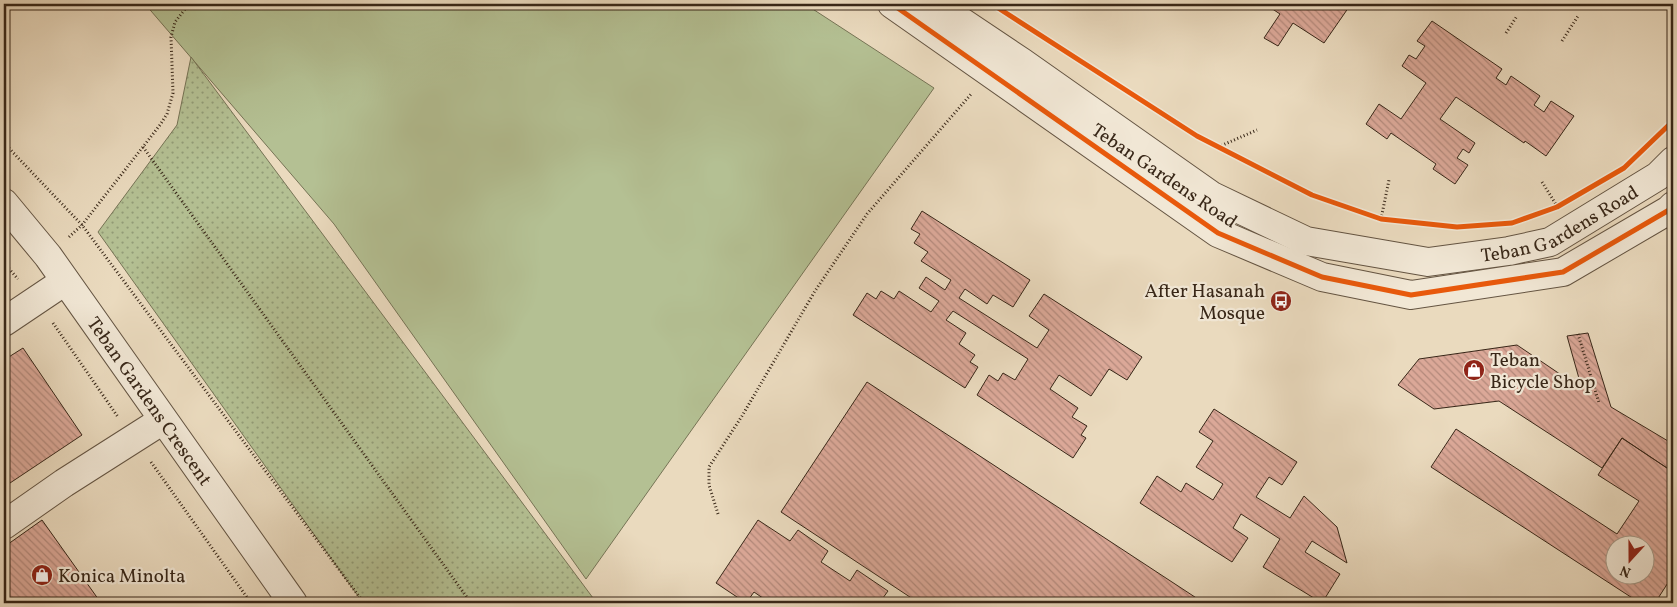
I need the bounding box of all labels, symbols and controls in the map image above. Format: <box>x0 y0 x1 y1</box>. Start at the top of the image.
street label: Teban Gardens Road <box>1086 118 1242 235</box>
street label: Teban Gardens Road <box>1479 180 1644 270</box>
place label: After Hasanah Mosque <box>1144 279 1265 327</box>
bus stop icon: After Hasanah Mosque <box>1269 289 1293 313</box>
street label: Teban Gardens Crescent <box>80 312 217 492</box>
place label: Teban Bicycle Shop <box>1490 348 1596 396</box>
shop icon: Teban Bicycle Shop <box>1462 358 1486 382</box>
north arrow <box>1604 534 1654 584</box>
text: N <box>1618 560 1634 581</box>
shop icon: Konica Minolta <box>30 563 54 587</box>
place label: Konica Minolta <box>58 564 186 590</box>

